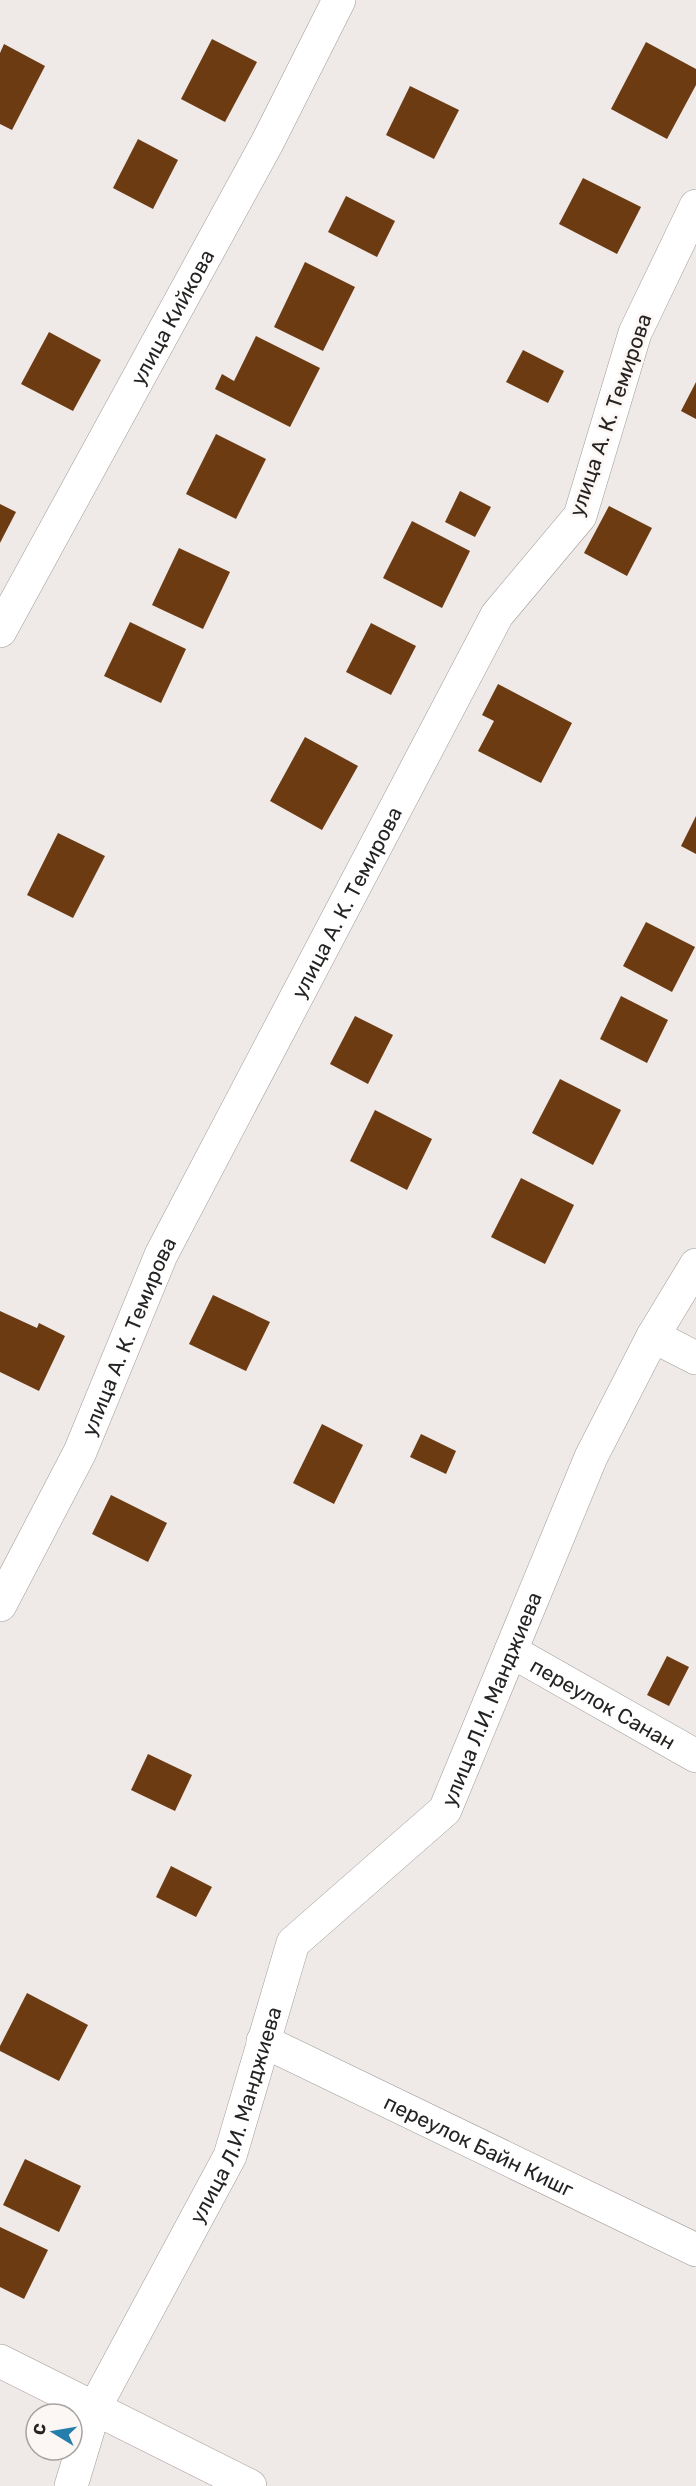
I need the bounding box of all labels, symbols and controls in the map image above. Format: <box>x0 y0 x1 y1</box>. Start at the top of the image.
street label: улица Кийкова <box>125 245 219 389</box>
street label: улица А. К. Темирова <box>564 310 656 520</box>
street label: улица А. К. Темирова <box>286 802 407 1002</box>
street label: улица А. К. Темирова <box>76 1232 181 1439</box>
street label: улица Л.И. Манджиева <box>436 1588 546 1810</box>
street label: переулок Санан <box>526 1652 680 1754</box>
street label: улица Л.И. Манджиева <box>184 2004 286 2227</box>
street label: переулок Байн Кишг <box>380 2089 578 2202</box>
north arrow <box>24 2402 84 2462</box>
text: С <box>29 2422 50 2437</box>

